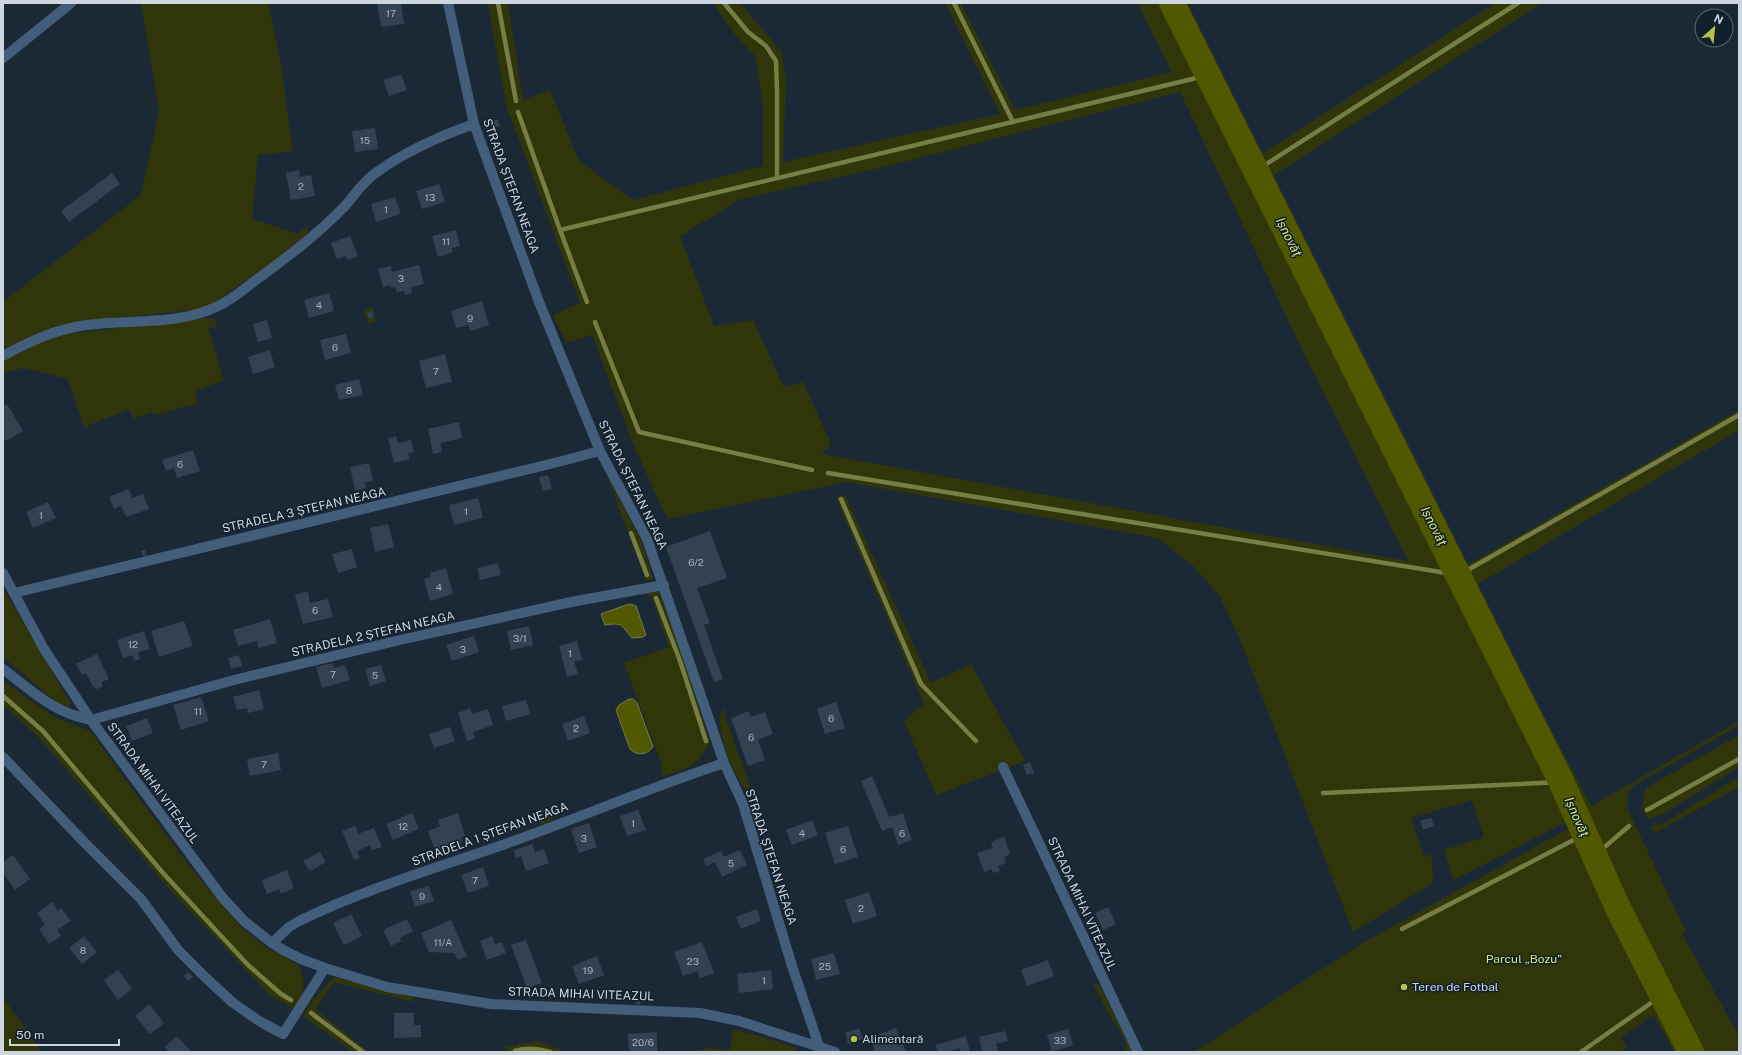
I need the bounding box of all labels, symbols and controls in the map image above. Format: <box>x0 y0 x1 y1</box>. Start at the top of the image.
house number: 17 <box>386 7 396 19</box>
north arrow <box>1694 8 1734 48</box>
text: N <box>1712 12 1725 26</box>
street label: STRADA ȘTEFAN NEAGA <box>480 117 542 256</box>
house number: 15 <box>360 134 370 146</box>
house number: 2 <box>298 180 304 192</box>
house number: 13 <box>425 191 435 203</box>
house number: 1 <box>384 203 388 215</box>
water label: Ișnovăț <box>1273 215 1305 259</box>
house number: 11 <box>442 235 450 247</box>
house number: 3 <box>398 272 404 284</box>
house number: 4 <box>316 299 322 311</box>
house number: 9 <box>467 312 473 324</box>
house number: 6 <box>332 341 338 353</box>
house number: 7 <box>433 365 439 377</box>
house number: 8 <box>346 384 352 396</box>
street label: STRADA ȘTEFAN NEAGA <box>596 418 671 552</box>
house number: 6 <box>177 458 183 470</box>
street label: STRADELA 3 ȘTEFAN NEAGA <box>221 484 388 536</box>
water label: Ișnovăț <box>1418 504 1450 548</box>
house number: 1 <box>464 505 468 517</box>
house number: 1 <box>39 509 43 521</box>
house number: 6/2 <box>688 556 704 568</box>
house number: 4 <box>436 581 442 593</box>
house number: 6 <box>312 604 318 616</box>
street label: STRADELA 2 ȘTEFAN NEAGA <box>290 608 457 660</box>
house number: 3/1 <box>513 632 527 644</box>
house number: 12 <box>128 638 138 650</box>
house number: 3 <box>460 643 466 655</box>
house number: 1 <box>568 647 572 659</box>
house number: 7 <box>330 668 336 680</box>
house number: 5 <box>372 669 378 681</box>
house number: 11 <box>194 705 202 717</box>
house number: 6 <box>828 712 834 724</box>
street label: STRADA MIHAI VITEAZUL <box>104 720 202 846</box>
house number: 2 <box>573 722 579 734</box>
house number: 6 <box>748 731 754 743</box>
house number: 7 <box>261 758 267 770</box>
street label: STRADA ȘTEFAN NEAGA <box>742 787 800 927</box>
water label: Ișnovăț <box>1562 795 1592 839</box>
street label: STRADELA 1 ȘTEFAN NEAGA <box>410 799 570 869</box>
house number: 1 <box>631 817 635 829</box>
house number: 12 <box>398 820 408 832</box>
house number: 4 <box>799 827 805 839</box>
house number: 6 <box>899 827 905 839</box>
house number: 3 <box>581 832 587 844</box>
street label: STRADA MIHAI VITEAZUL <box>1045 835 1119 973</box>
house number: 6 <box>840 843 846 855</box>
house number: 5 <box>728 857 734 869</box>
house number: 7 <box>472 874 478 886</box>
house number: 9 <box>419 890 425 902</box>
house number: 2 <box>858 902 864 914</box>
house number: 11/A <box>434 936 452 948</box>
house number: 8 <box>80 944 86 956</box>
park label: Parcul „Bozu” <box>1486 952 1562 966</box>
house number: 23 <box>687 955 699 967</box>
house number: 25 <box>819 960 831 972</box>
house number: 19 <box>583 964 593 976</box>
house number: 1 <box>762 974 766 986</box>
place label: Teren de Fotbal <box>1412 980 1499 994</box>
marker: Teren de Fotbal <box>1399 982 1409 992</box>
street label: STRADA MIHAI VITEAZUL <box>508 984 654 1004</box>
scale bar <box>10 1021 119 1047</box>
text: 50 m <box>16 1028 44 1042</box>
place label: Alimentară <box>862 1032 923 1046</box>
marker: Alimentară <box>849 1034 859 1044</box>
house number: 33 <box>1054 1034 1066 1046</box>
house number: 20/6 <box>632 1036 654 1048</box>

